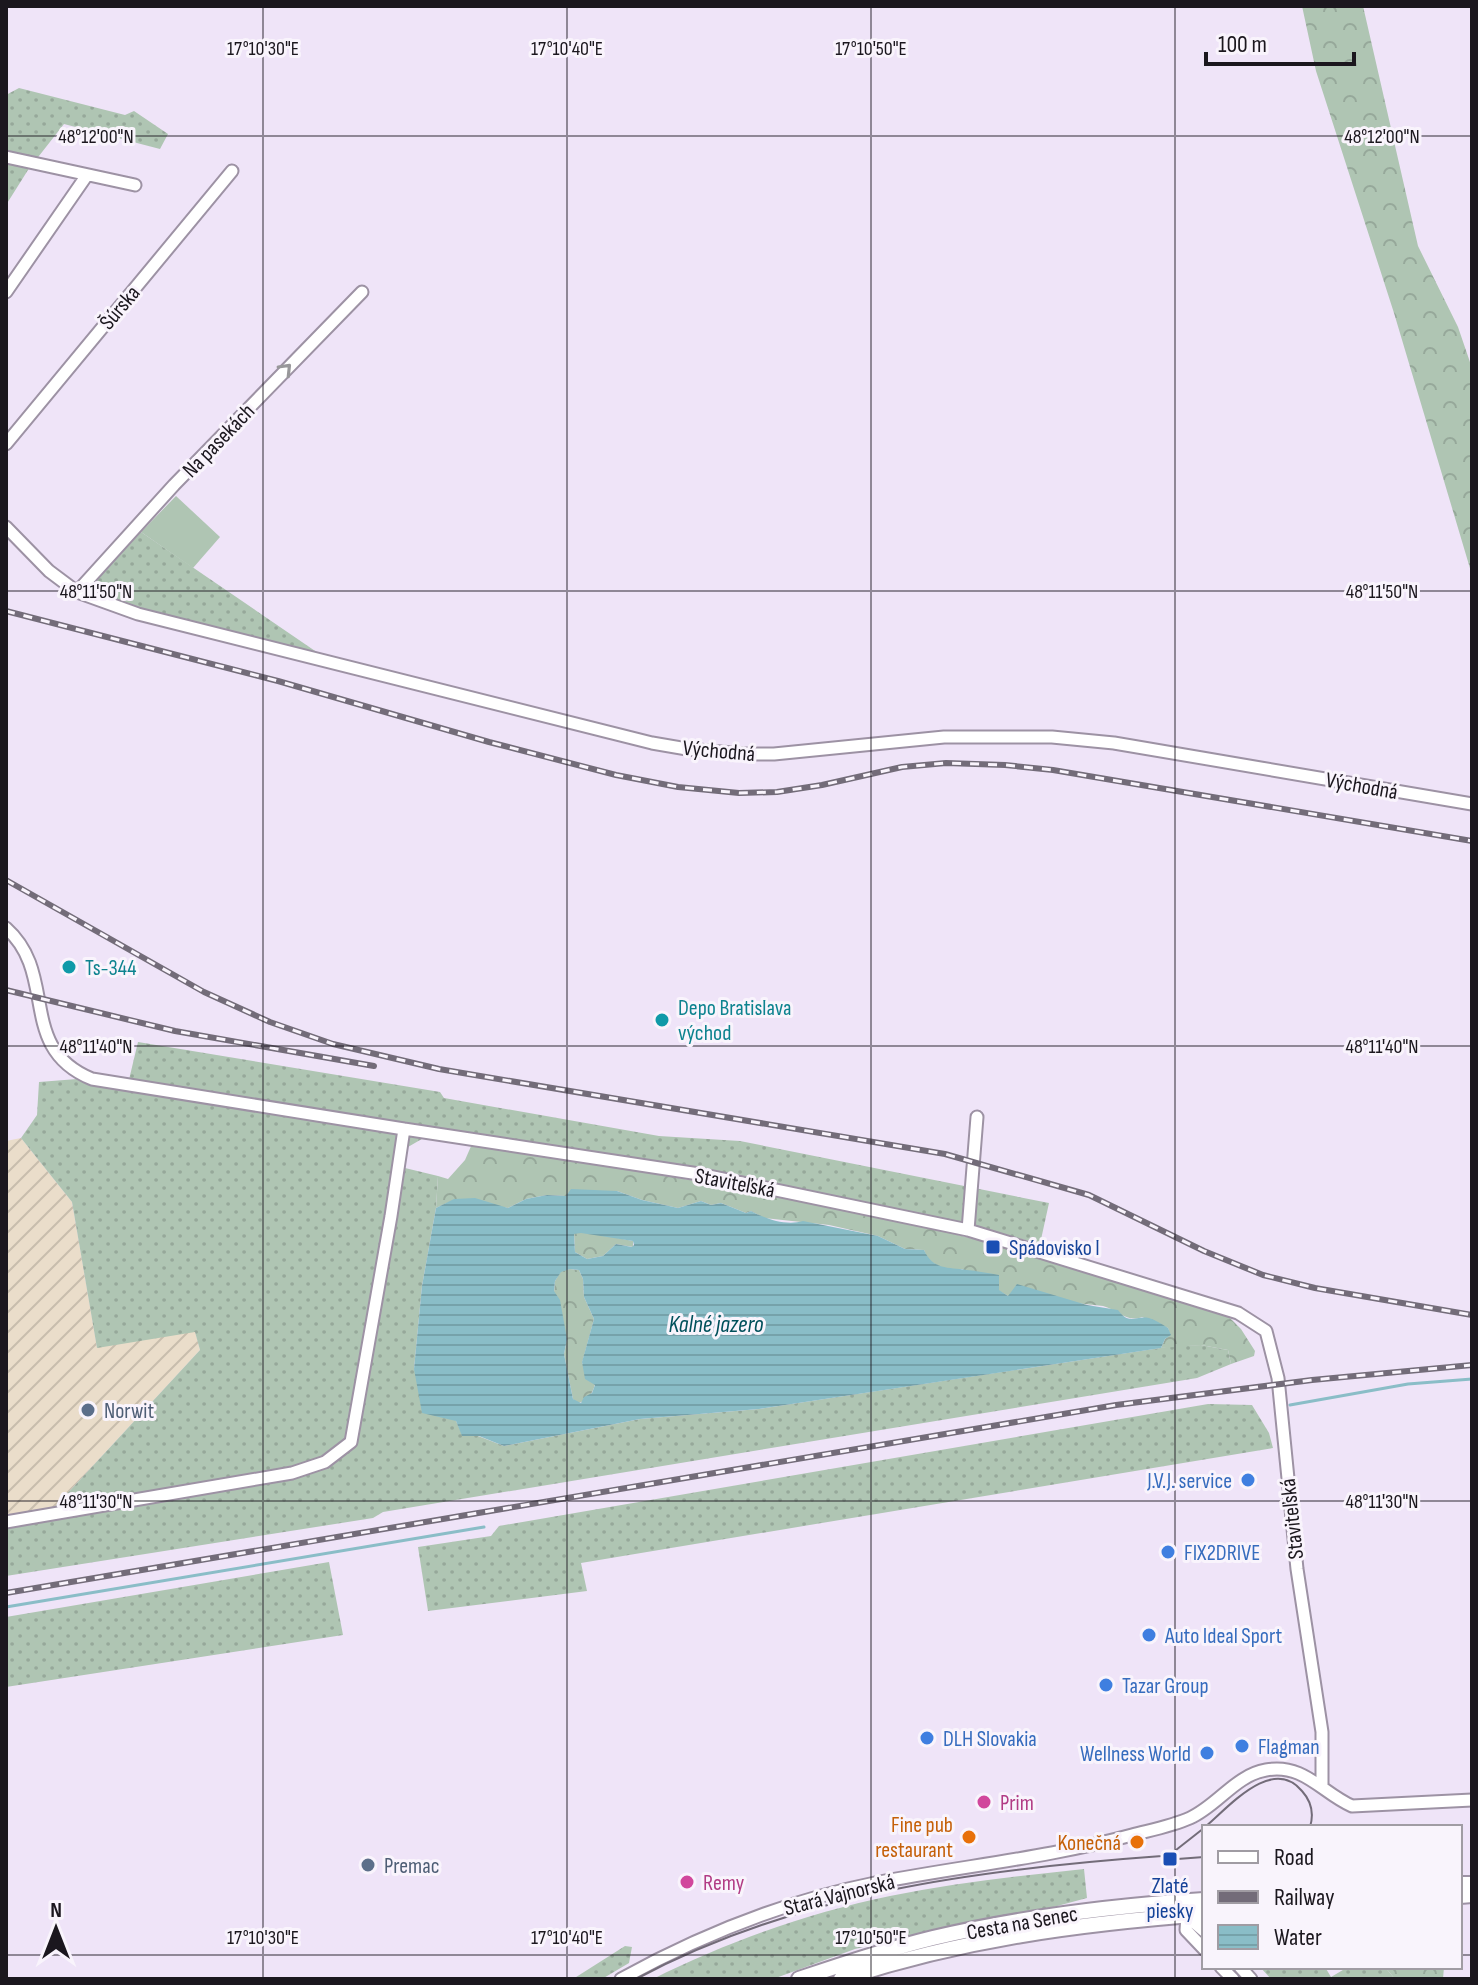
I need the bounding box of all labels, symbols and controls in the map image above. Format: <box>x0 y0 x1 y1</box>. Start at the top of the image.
scale bar <box>1206 16 1354 66</box>
text: 100 m <box>1218 30 1267 59</box>
text: 17°10'30"E <box>227 37 299 61</box>
text: 17°10'40"E <box>531 37 603 61</box>
text: 17°10'50"E <box>835 37 907 61</box>
text: 48°12'00"N <box>58 125 134 149</box>
text: 48°12'00"N <box>1344 125 1420 149</box>
street label: Šúrska <box>94 280 146 336</box>
one-way arrow <box>277 364 292 378</box>
street label: Na pasekách <box>177 398 261 484</box>
text: 48°11'50"N <box>60 580 132 604</box>
text: 48°11'50"N <box>1346 580 1418 604</box>
street label: Východná <box>682 735 756 768</box>
street label: Východná <box>1324 767 1400 806</box>
place label: Ts-344 <box>85 955 136 982</box>
marker: Ts-344 <box>60 958 78 976</box>
place label: Depo Bratislava východ <box>678 995 791 1047</box>
marker: Depo Bratislava východ <box>653 1011 671 1029</box>
text: 48°11'40"N <box>60 1035 132 1059</box>
text: 48°11'40"N <box>1346 1035 1418 1059</box>
street label: Staviteľská <box>692 1162 777 1204</box>
place label: Spádovisko I <box>1009 1235 1100 1262</box>
marker: Spádovisko I <box>984 1238 1002 1256</box>
water label: Kalné jazero <box>668 1310 764 1339</box>
place label: Norwit <box>104 1398 154 1425</box>
marker: Norwit <box>79 1401 97 1419</box>
place label: J.V.J. service <box>1146 1468 1232 1495</box>
marker: J.V.J. service <box>1239 1471 1257 1489</box>
street label: Staviteľská <box>1275 1477 1310 1561</box>
text: 48°11'30"N <box>60 1490 132 1514</box>
text: 48°11'30"N <box>1346 1490 1418 1514</box>
place label: FIX2DRIVE <box>1184 1540 1260 1567</box>
marker: FIX2DRIVE <box>1159 1543 1177 1561</box>
place label: Auto Ideal Sport <box>1164 1623 1283 1650</box>
marker: Auto Ideal Sport <box>1140 1626 1158 1644</box>
place label: Tazar Group <box>1122 1673 1209 1700</box>
marker: Tazar Group <box>1097 1676 1115 1694</box>
place label: DLH Slovakia <box>943 1726 1037 1753</box>
marker: DLH Slovakia <box>918 1729 936 1747</box>
place label: Flagman <box>1258 1734 1320 1761</box>
marker: Flagman <box>1233 1737 1251 1755</box>
place label: Wellness World <box>1080 1741 1191 1768</box>
marker: Wellness World <box>1198 1744 1216 1762</box>
place label: Prim <box>1000 1790 1034 1817</box>
marker: Prim <box>975 1793 993 1811</box>
place label: Fine pub restaurant <box>875 1812 953 1864</box>
legend <box>1202 1825 1462 1969</box>
marker: Fine pub restaurant <box>960 1828 978 1846</box>
place label: Konečná <box>1058 1830 1121 1857</box>
marker: Konečná <box>1128 1833 1146 1851</box>
text: Road <box>1274 1843 1314 1872</box>
marker: Zlaté piesky <box>1161 1850 1179 1868</box>
place label: Premac <box>384 1853 439 1880</box>
marker: Premac <box>359 1856 377 1874</box>
street label: Stará Vajnorská <box>781 1869 898 1922</box>
place label: Remy <box>703 1870 745 1897</box>
marker: Remy <box>678 1873 696 1891</box>
place label: Zlaté piesky <box>1147 1873 1194 1925</box>
text: Railway <box>1274 1883 1334 1912</box>
north arrow <box>16 1889 96 1969</box>
text: N <box>50 1897 62 1924</box>
street label: Cesta na Senec <box>965 1900 1080 1947</box>
text: Water <box>1274 1923 1322 1952</box>
text: 17°10'30"E <box>227 1926 299 1950</box>
text: 17°10'40"E <box>531 1926 603 1950</box>
text: 17°10'50"E <box>835 1926 907 1950</box>

